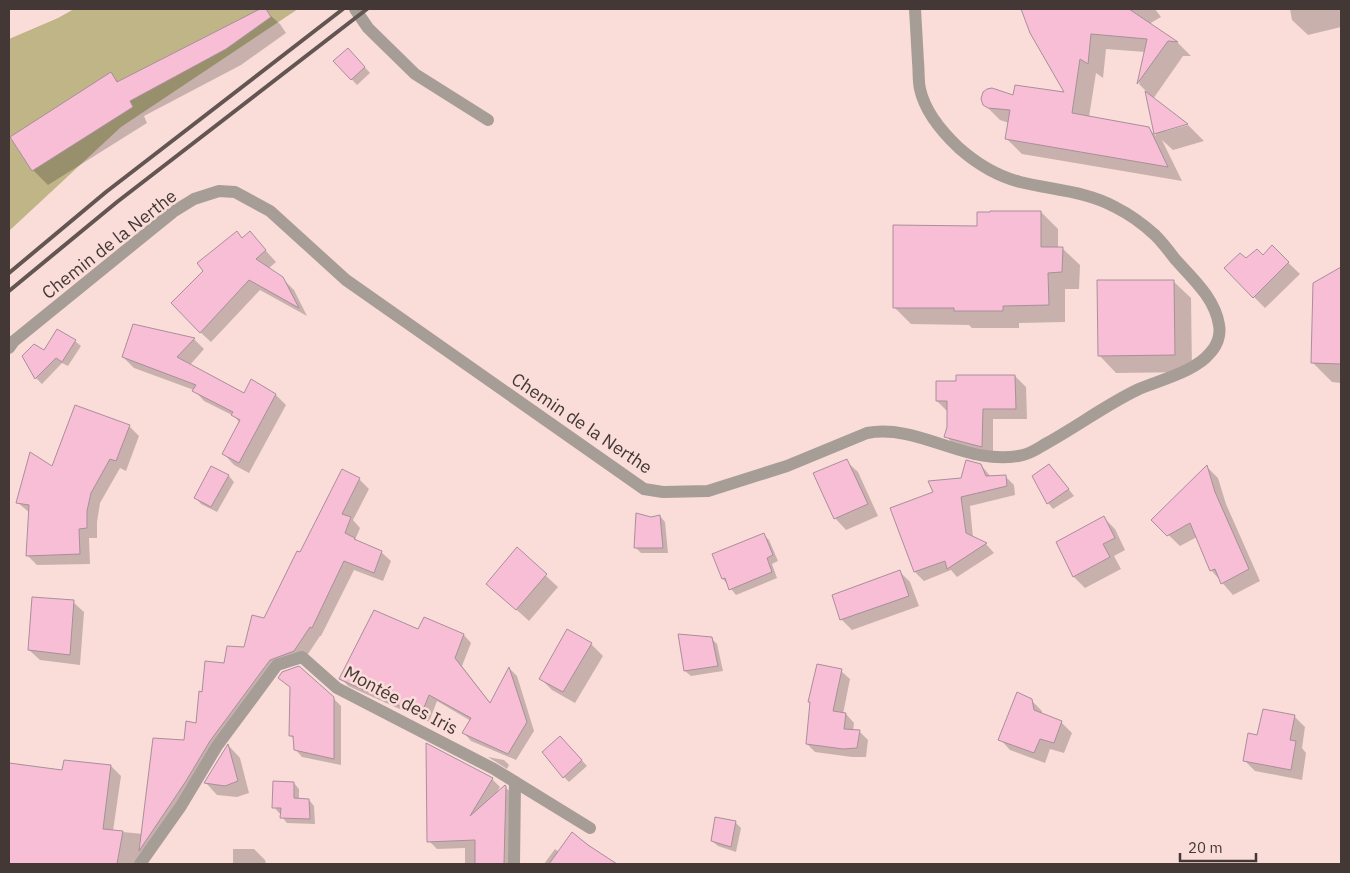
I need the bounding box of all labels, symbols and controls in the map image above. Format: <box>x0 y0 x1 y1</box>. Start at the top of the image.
street label: Chemin de la Nerthe <box>37 184 181 304</box>
street label: Chemin de la Nerthe <box>507 367 657 479</box>
street label: Montée des Iris <box>340 660 462 740</box>
scale bar <box>1180 830 1256 862</box>
text: 20 m <box>1188 838 1223 857</box>

